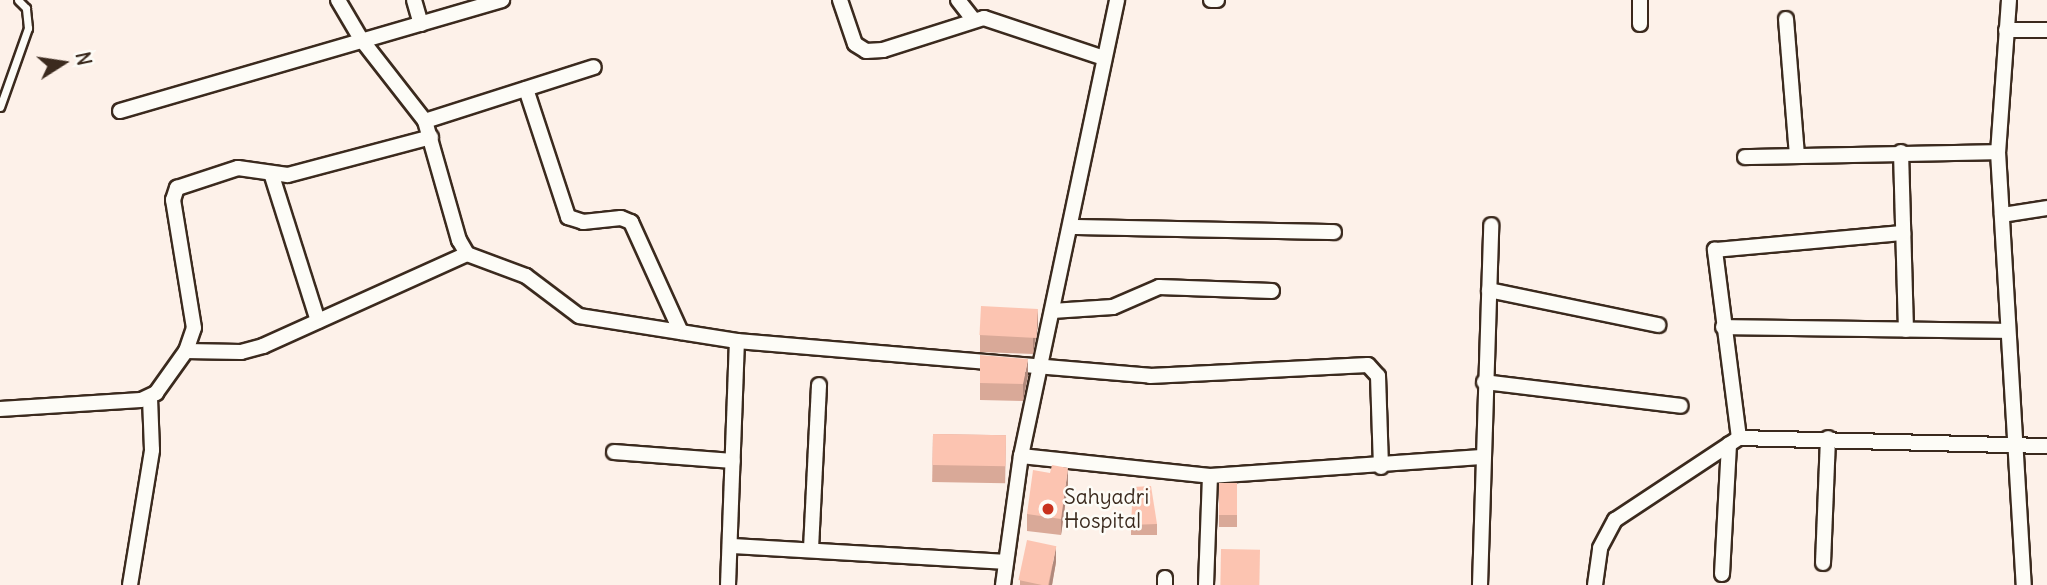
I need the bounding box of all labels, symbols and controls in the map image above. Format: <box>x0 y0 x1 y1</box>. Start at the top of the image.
north arrow <box>28 28 98 98</box>
text: N <box>70 50 97 68</box>
place label: Sahyadri Hospital <box>1064 484 1149 534</box>
marker: Sahyadri Hospital <box>1038 499 1058 519</box>

